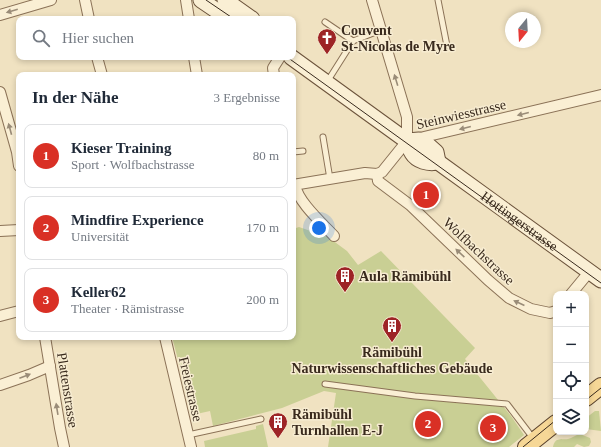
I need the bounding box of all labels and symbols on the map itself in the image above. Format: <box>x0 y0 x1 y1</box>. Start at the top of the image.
one-way arrow <box>6 8 18 14</box>
north arrow <box>505 12 541 48</box>
place label: Couvent St-Nicolas de Myre <box>341 23 455 54</box>
church icon: Couvent St-Nicolas de Myre <box>316 27 338 55</box>
one-way arrow <box>393 74 399 86</box>
street label: Steinwiesstrasse <box>415 97 508 132</box>
one-way arrow <box>517 111 529 117</box>
one-way arrow <box>7 122 13 134</box>
one-way arrow <box>458 125 470 131</box>
pin: 1 <box>413 180 439 210</box>
street label: Hottingerstrasse <box>478 189 560 254</box>
street label: Wolfbachstrasse <box>440 215 517 288</box>
your location <box>309 218 329 238</box>
one-way arrow <box>454 249 465 258</box>
building icon: Aula Rämibühl <box>334 265 356 293</box>
place label: Aula Rämibühl <box>359 269 451 284</box>
one-way arrow <box>513 300 525 307</box>
building icon: Rämibühl Naturwissenschaftliches Gebäude <box>381 315 403 343</box>
place label: Rämibühl Naturwissenschaftliches Gebäude <box>291 345 493 376</box>
street label: Plattenstrasse <box>54 351 81 429</box>
street label: Freiestrasse <box>176 355 205 423</box>
one-way arrow <box>20 373 32 379</box>
one-way arrow <box>54 403 60 415</box>
place label: Rämibühl Turnhallen E-J <box>292 407 383 438</box>
pin: 2 <box>415 409 441 439</box>
building icon: Rämibühl Turnhallen E-J <box>267 411 289 439</box>
pin: 3 <box>480 413 506 443</box>

